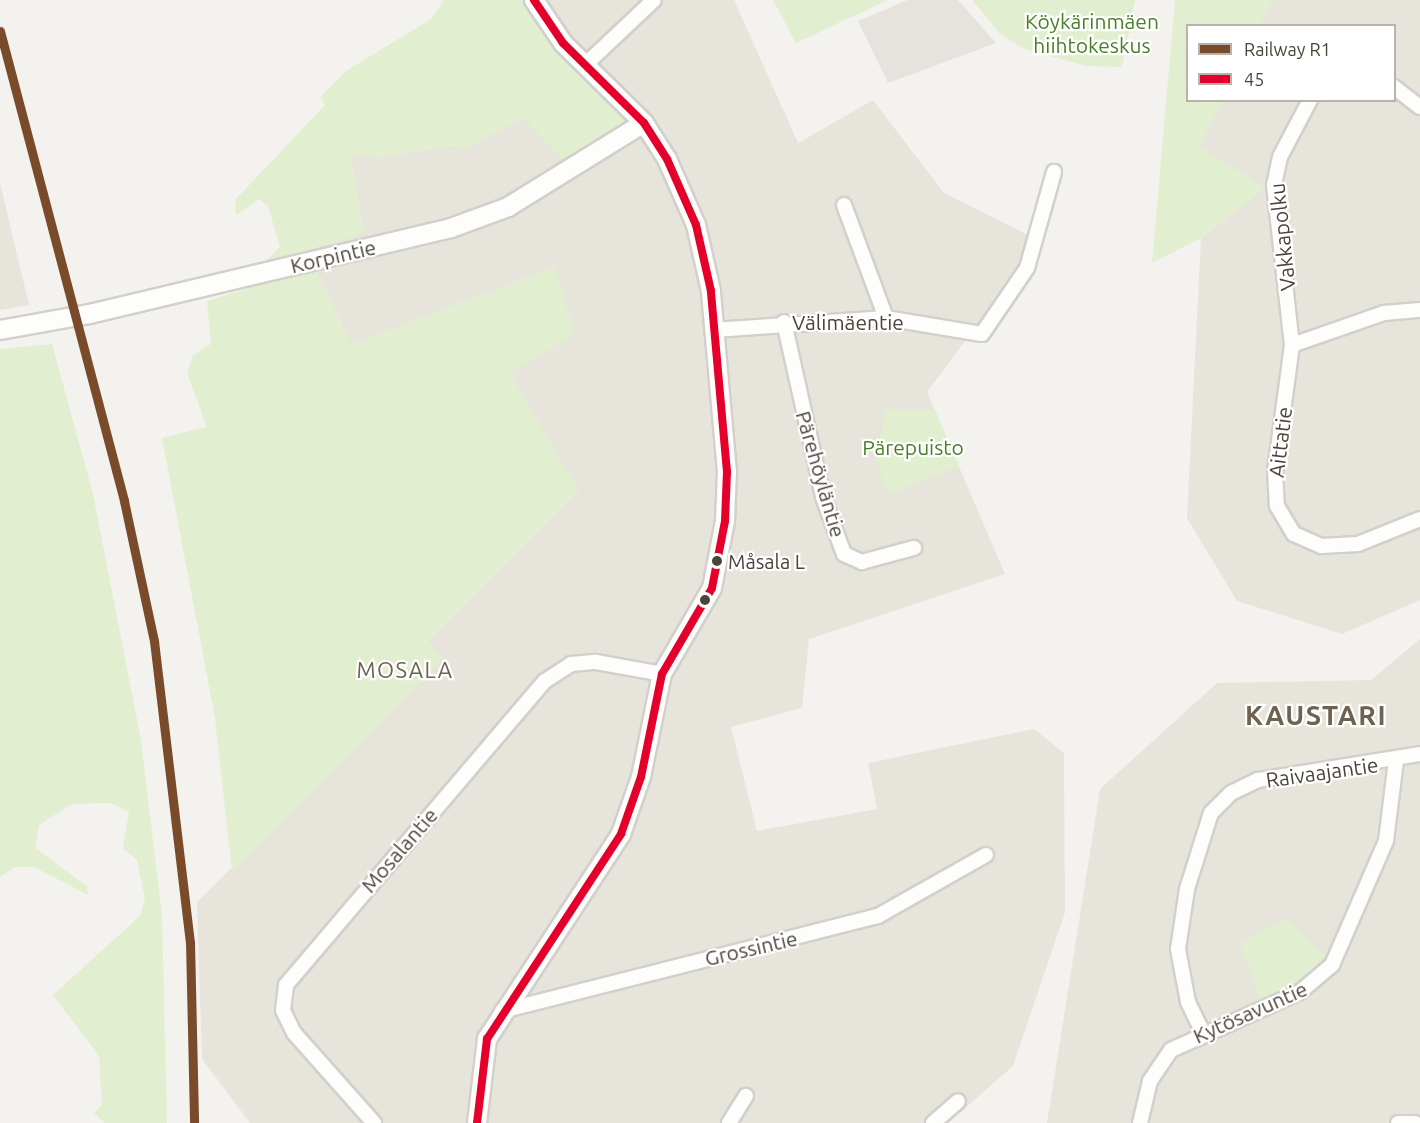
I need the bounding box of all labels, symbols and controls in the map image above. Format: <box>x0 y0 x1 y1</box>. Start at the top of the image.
park label: Köykärinmäen hiihtokeskus <box>1025 8 1159 58</box>
legend <box>1186 24 1396 102</box>
text: Railway R1 <box>1244 39 1331 59</box>
text: 45 <box>1244 69 1264 89</box>
street label: Vakkapolku <box>1264 182 1300 292</box>
street label: Korpintie <box>288 234 378 278</box>
street label: Välimäentie <box>792 309 904 335</box>
street label: Aittatie <box>1263 405 1297 479</box>
street label: Pärehöyläntie <box>791 408 851 540</box>
park label: Pärepuisto <box>862 434 964 460</box>
place label: Måsala L <box>728 549 805 573</box>
marker: Måsala L <box>711 555 723 567</box>
unlabelled marker <box>699 594 711 606</box>
district label: MOSALA <box>356 657 454 683</box>
district label: KAUSTARI <box>1245 700 1387 732</box>
street label: Raivaajantie <box>1264 752 1380 792</box>
street label: Mosalantie <box>355 803 443 897</box>
street label: Grossintie <box>702 925 800 971</box>
street label: Kytösavuntie <box>1189 976 1311 1048</box>

